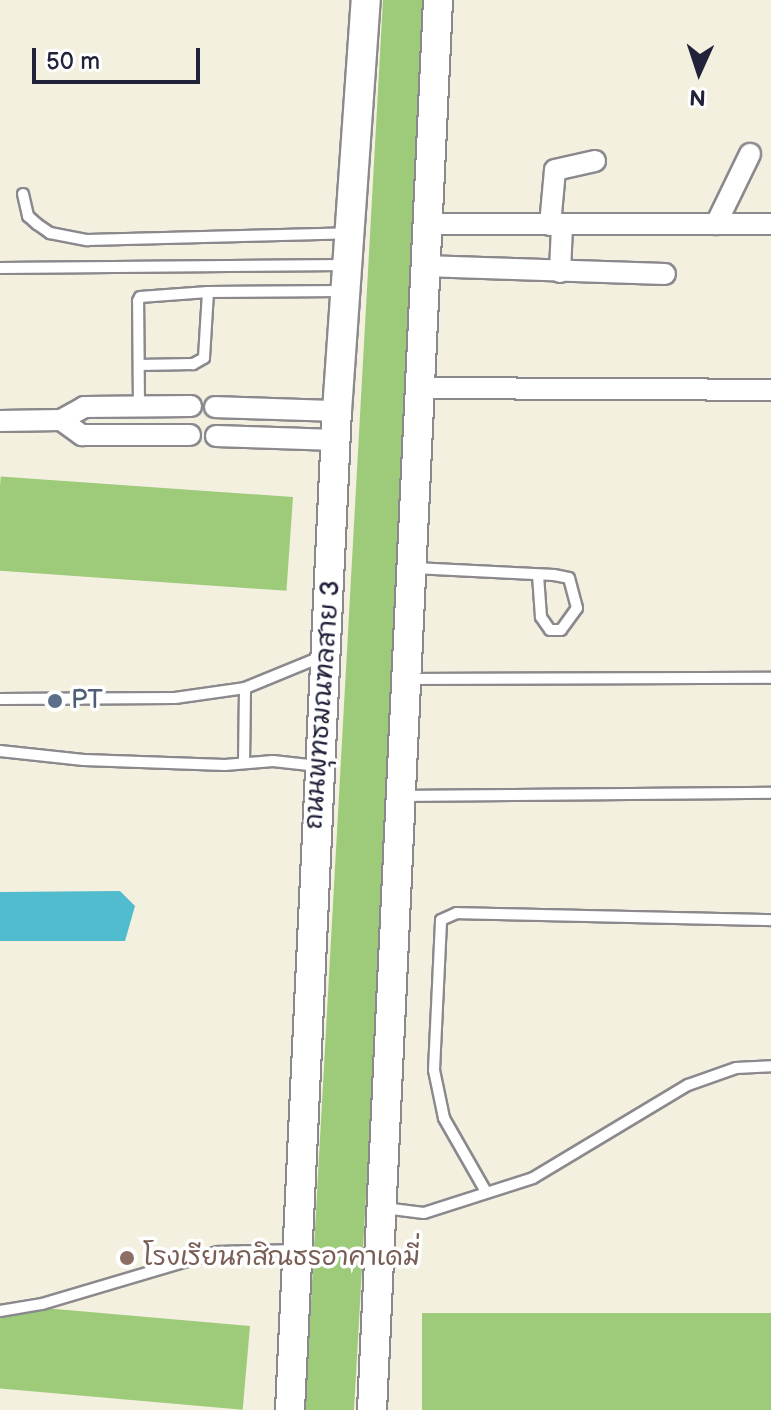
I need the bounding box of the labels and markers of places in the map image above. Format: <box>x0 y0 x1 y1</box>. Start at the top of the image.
place label: PT <box>71 685 103 717</box>
marker: PT <box>46 692 64 710</box>
place label: โรงเรียนกสิณธรอาคาเดมี่ <box>143 1242 420 1274</box>
marker: โรงเรียนกสิณธรอาคาเดมี่ <box>118 1249 136 1267</box>

